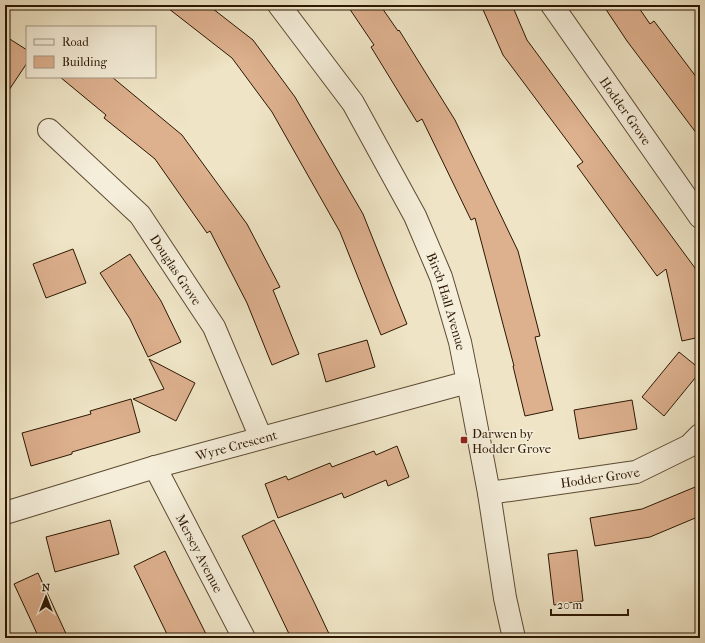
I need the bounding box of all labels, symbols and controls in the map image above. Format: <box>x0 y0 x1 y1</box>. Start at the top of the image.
legend <box>26 26 156 78</box>
text: Road <box>62 35 89 49</box>
text: Building <box>62 55 107 69</box>
street label: Hodder Grove <box>597 74 655 148</box>
street label: Douglas Grove <box>147 232 205 309</box>
street label: Birch Hall Avenue <box>423 250 469 352</box>
place label: Darwen by Hodder Grove <box>472 426 552 456</box>
street label: Wyre Crescent <box>193 427 279 464</box>
marker: Darwen by Hodder Grove <box>459 435 469 445</box>
street label: Hodder Grove <box>560 464 643 491</box>
street label: Mersey Avenue <box>173 511 226 596</box>
north arrow <box>26 577 66 617</box>
text: N <box>42 581 51 594</box>
scale bar <box>551 591 628 617</box>
text: 20 m <box>557 598 582 612</box>

